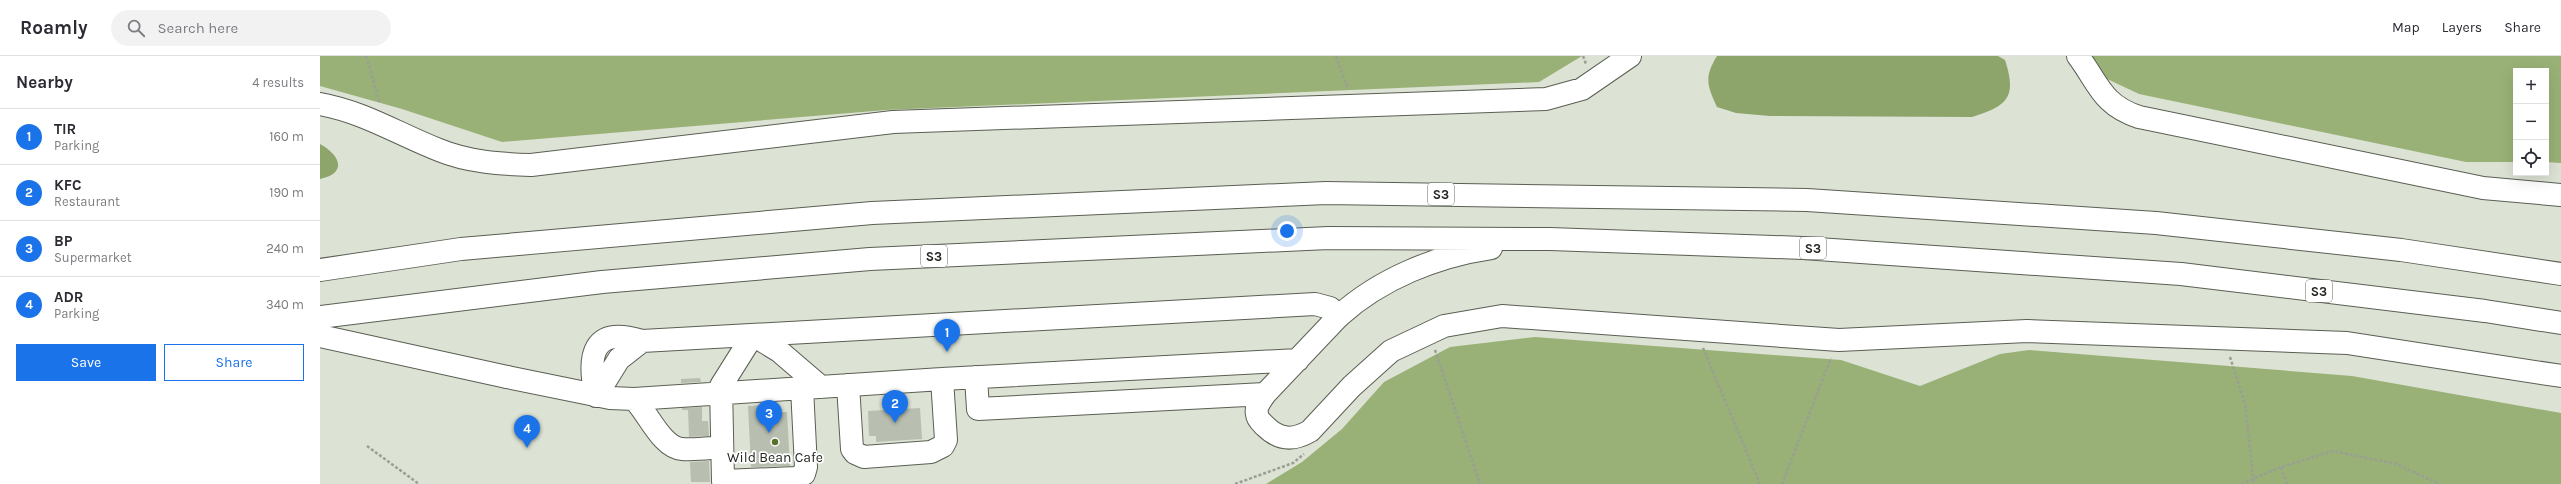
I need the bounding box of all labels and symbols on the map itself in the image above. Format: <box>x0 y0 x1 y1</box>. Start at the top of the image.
road number: S3 <box>1428 183 1454 205</box>
your location <box>1277 221 1297 241</box>
road number: S3 <box>1800 237 1826 259</box>
road number: S3 <box>921 245 947 267</box>
road number: S3 <box>2306 280 2332 302</box>
pin: 1 <box>934 319 960 352</box>
pin: 2 <box>882 390 908 423</box>
pin: 3 <box>756 400 782 433</box>
pin: 4 <box>514 415 540 448</box>
marker: Wild Bean Cafe <box>770 437 780 447</box>
place label: Wild Bean Cafe <box>727 449 823 466</box>

